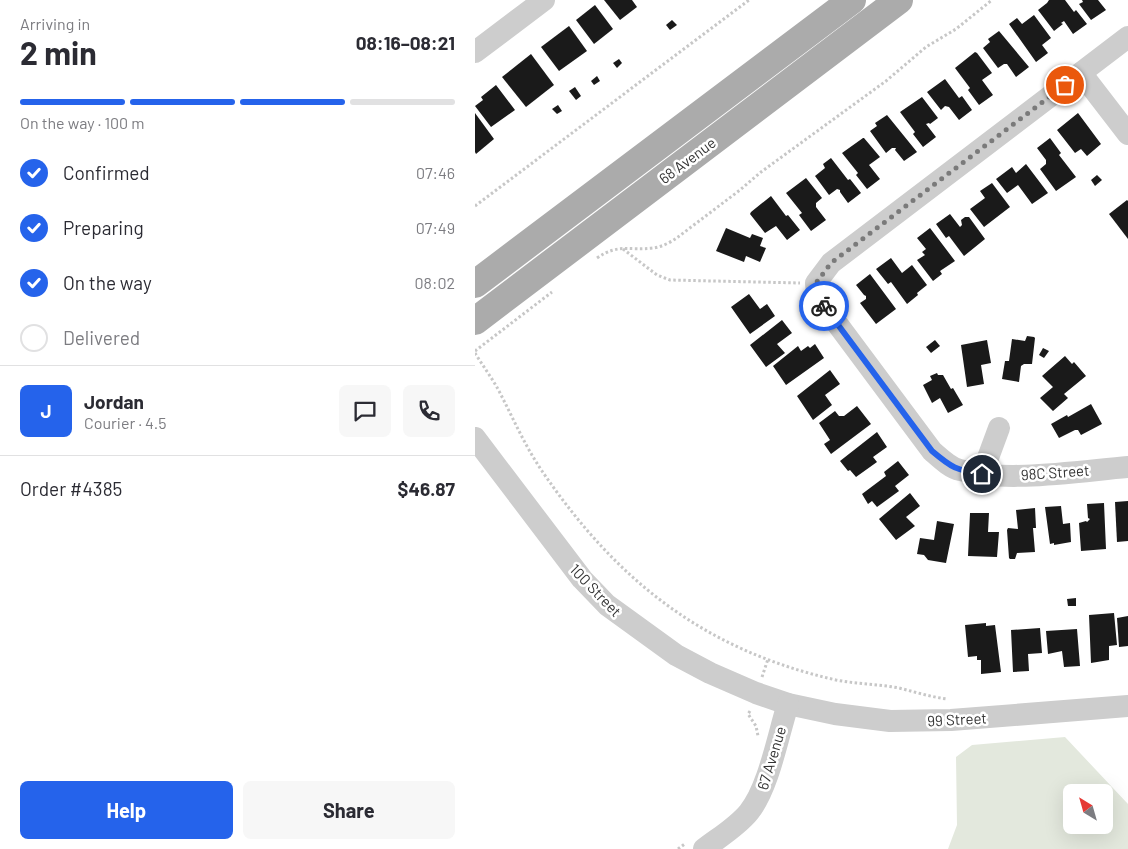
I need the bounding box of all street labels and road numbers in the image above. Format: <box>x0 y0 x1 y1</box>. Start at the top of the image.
street label: 68 Avenue <box>655 133 719 187</box>
street label: 98C Street <box>1020 461 1090 483</box>
street label: 100 Street <box>567 560 625 620</box>
street label: 99 Street <box>927 708 987 730</box>
street label: 67 Avenue <box>753 724 789 792</box>

